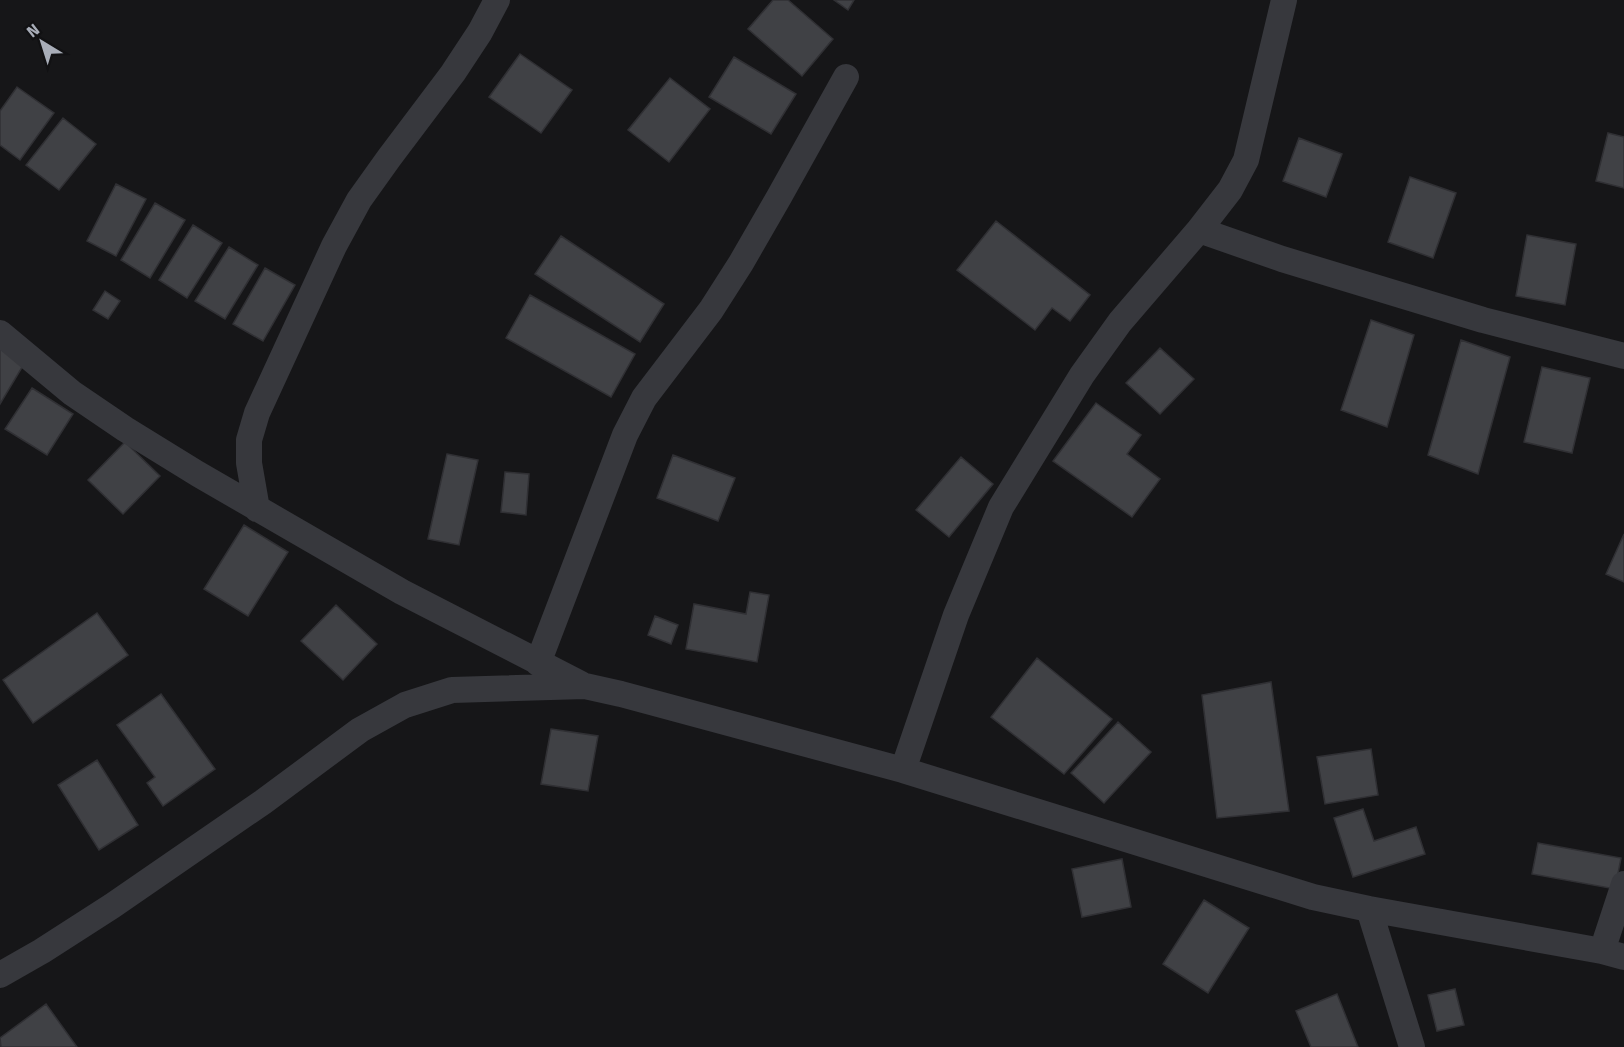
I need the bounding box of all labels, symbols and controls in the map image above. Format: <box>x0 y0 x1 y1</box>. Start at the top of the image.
north arrow <box>12 12 72 72</box>
text: N <box>23 20 43 41</box>

